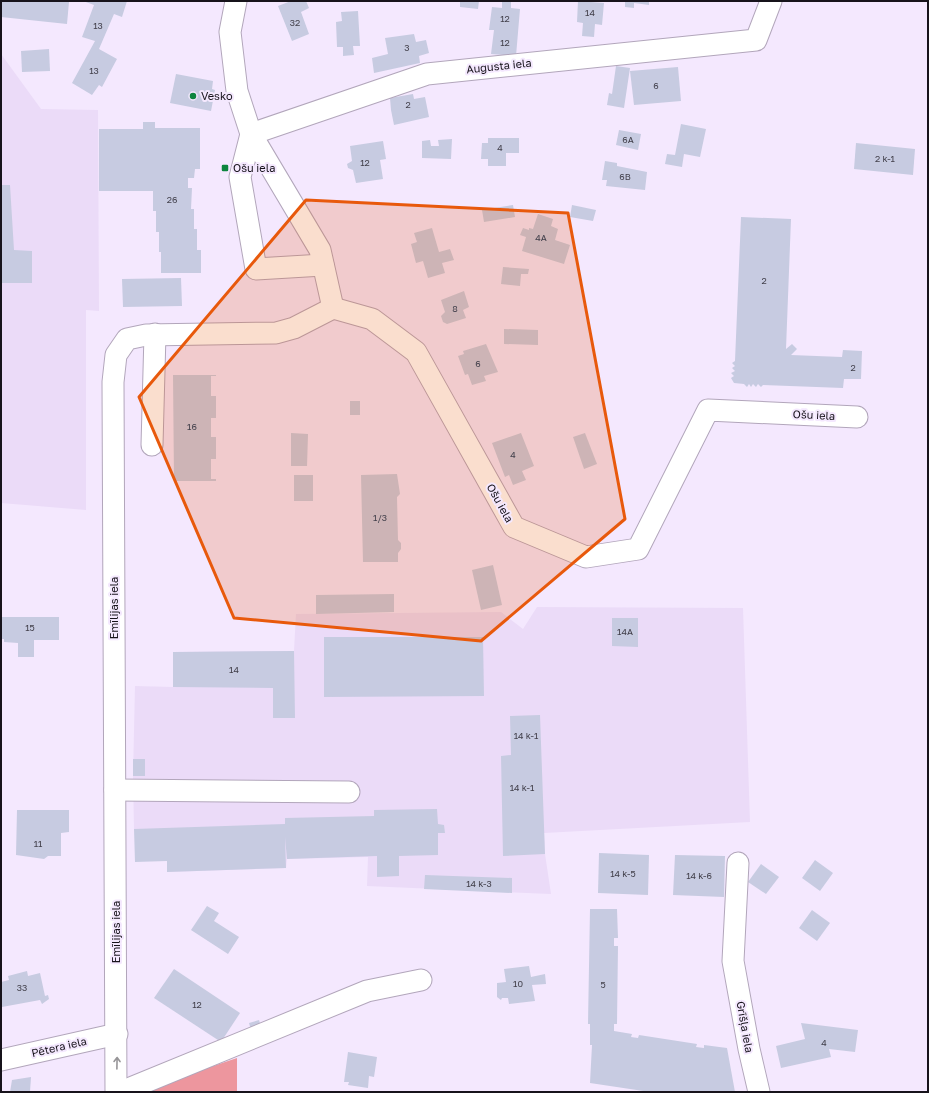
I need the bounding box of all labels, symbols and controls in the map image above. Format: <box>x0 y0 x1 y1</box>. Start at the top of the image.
house number: 14 <box>585 7 595 18</box>
house number: 12 <box>500 13 510 24</box>
house number: 32 <box>290 17 300 28</box>
house number: 13 <box>93 20 103 31</box>
house number: 12 <box>500 37 510 48</box>
house number: 3 <box>404 42 410 53</box>
street label: Augusta iela <box>466 56 532 75</box>
house number: 13 <box>89 65 99 76</box>
house number: 6 <box>653 80 659 91</box>
place label: Vesko <box>201 89 233 102</box>
marker: Vesko <box>188 91 198 101</box>
house number: 2 <box>405 99 411 110</box>
house number: 6A <box>622 134 634 145</box>
house number: 4 <box>497 142 503 153</box>
house number: 2 k-1 <box>875 153 896 164</box>
house number: 12 <box>360 157 370 168</box>
place label: Ošu iela <box>233 161 275 174</box>
marker: Ošu iela <box>220 163 230 173</box>
house number: 6B <box>619 171 631 182</box>
house number: 26 <box>167 194 177 205</box>
house number: 4A <box>535 232 547 243</box>
house number: 2 <box>761 275 767 286</box>
house number: 8 <box>452 303 458 314</box>
house number: 6 <box>475 358 481 369</box>
house number: 2 <box>850 362 856 373</box>
street label: Ošu iela <box>792 407 836 422</box>
house number: 16 <box>187 421 197 432</box>
house number: 4 <box>510 449 516 460</box>
street label: Ošu iela <box>484 481 516 524</box>
house number: 1/3 <box>373 512 387 523</box>
street label: Emīlijas iela <box>107 577 120 639</box>
house number: 15 <box>25 622 35 633</box>
house number: 14A <box>617 626 633 637</box>
house number: 14 <box>229 664 239 675</box>
house number: 14 k-1 <box>514 730 539 741</box>
house number: 14 k-1 <box>510 782 535 793</box>
house number: 11 <box>34 838 43 849</box>
house number: 14 k-5 <box>610 868 636 879</box>
house number: 14 k-6 <box>686 870 712 881</box>
house number: 14 k-3 <box>466 878 492 889</box>
street label: Emīlijas iela <box>109 901 122 963</box>
house number: 10 <box>513 978 523 989</box>
house number: 5 <box>600 979 606 990</box>
house number: 33 <box>17 982 27 993</box>
house number: 12 <box>192 999 202 1010</box>
street label: Grīšļa iela <box>734 1000 756 1054</box>
street label: Pētera iela <box>30 1034 88 1059</box>
house number: 4 <box>821 1037 827 1048</box>
one-way arrow <box>113 1057 121 1070</box>

